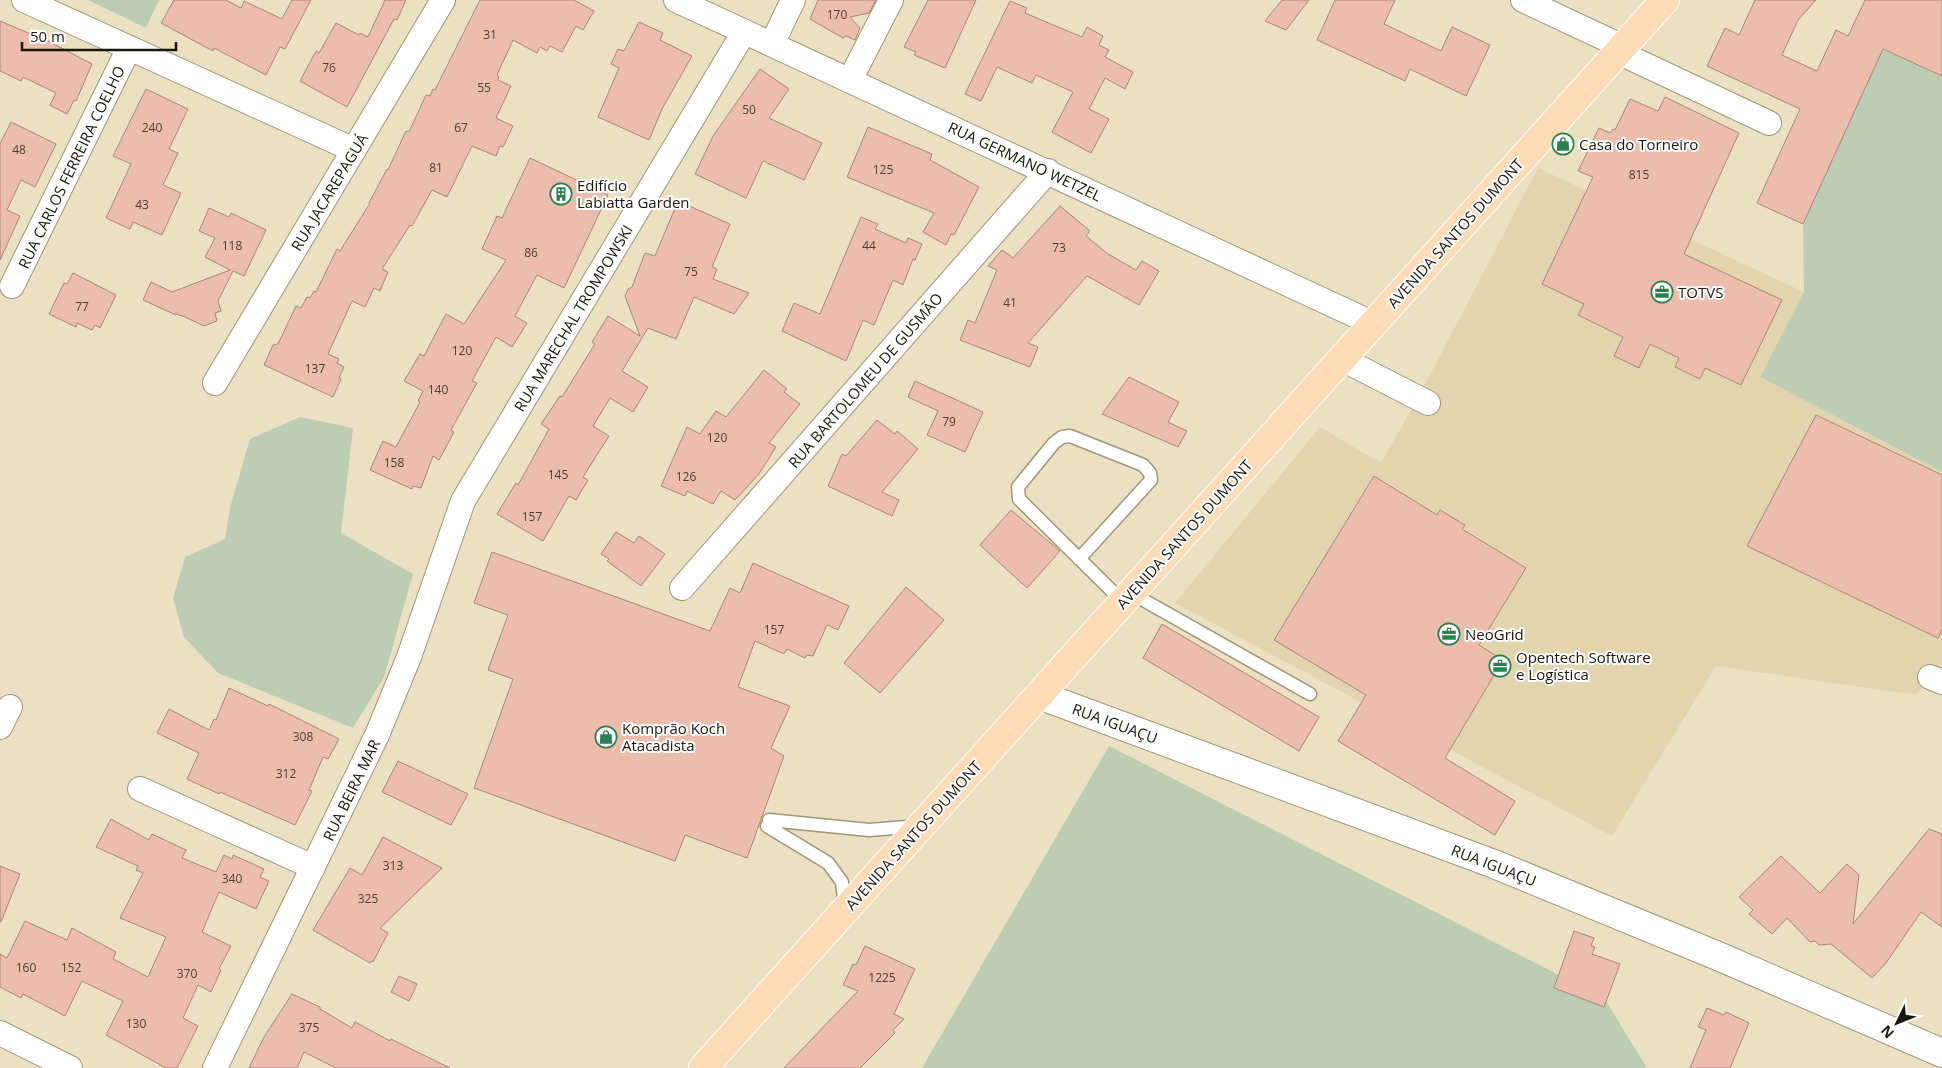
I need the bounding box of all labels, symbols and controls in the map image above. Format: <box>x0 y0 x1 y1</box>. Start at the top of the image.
house number: 170 <box>827 6 847 23</box>
scale bar <box>22 20 176 52</box>
text: 50 m <box>30 26 65 46</box>
house number: 31 <box>483 26 497 43</box>
house number: 76 <box>322 59 336 76</box>
street label: RUA CARLOS FERREIRA COELHO <box>13 62 129 272</box>
house number: 55 <box>477 79 491 96</box>
house number: 50 <box>742 101 756 118</box>
street label: RUA GERMANO WETZEL <box>945 117 1105 205</box>
house number: 240 <box>142 119 162 136</box>
house number: 67 <box>454 119 468 136</box>
street label: RUA JACAREPAGUÁ <box>286 129 372 254</box>
shop icon: Casa do Torneiro <box>1551 132 1575 156</box>
place label: Casa do Torneiro <box>1579 134 1698 154</box>
house number: 48 <box>12 141 26 158</box>
street label: AVENIDA SANTOS DUMONT <box>1383 154 1528 312</box>
house number: 81 <box>429 159 443 176</box>
house number: 125 <box>873 161 893 178</box>
house number: 815 <box>1629 166 1649 183</box>
place label: Edifício Labiatta Garden <box>577 175 690 212</box>
building icon: Edifício Labiatta Garden <box>549 182 573 206</box>
house number: 43 <box>135 196 149 213</box>
street label: RUA MARECHAL TROMPOWSKI <box>509 221 637 415</box>
house number: 118 <box>222 237 242 254</box>
house number: 44 <box>862 237 876 254</box>
house number: 73 <box>1052 239 1066 256</box>
house number: 86 <box>524 244 538 261</box>
house number: 75 <box>684 263 698 280</box>
office icon: TOTVS <box>1650 280 1674 304</box>
place label: TOTVS <box>1678 282 1723 302</box>
street label: RUA BARTOLOMEU DE GUSMÃO <box>783 288 947 472</box>
house number: 41 <box>1003 294 1017 311</box>
house number: 77 <box>75 298 89 315</box>
house number: 120 <box>452 342 472 359</box>
house number: 137 <box>305 360 325 377</box>
house number: 140 <box>428 381 448 398</box>
house number: 79 <box>942 413 956 430</box>
house number: 120 <box>707 429 727 446</box>
house number: 158 <box>384 454 404 471</box>
street label: AVENIDA SANTOS DUMONT <box>1112 455 1257 613</box>
house number: 145 <box>548 466 568 483</box>
house number: 126 <box>676 468 696 485</box>
house number: 157 <box>522 508 542 525</box>
house number: 157 <box>764 621 784 638</box>
office icon: NeoGrid <box>1437 622 1461 646</box>
place label: NeoGrid <box>1465 624 1524 644</box>
place label: Opentech Software e Logística <box>1516 647 1651 684</box>
office icon: Opentech Software e Logística <box>1488 654 1512 678</box>
street label: RUA IGUAÇU <box>1070 698 1160 748</box>
place label: Komprão Koch Atacadista <box>622 718 725 755</box>
shop icon: Komprão Koch Atacadista <box>594 725 618 749</box>
house number: 308 <box>293 728 313 745</box>
street label: RUA BEIRA MAR <box>318 735 385 844</box>
street label: AVENIDA SANTOS DUMONT <box>841 756 986 914</box>
house number: 312 <box>276 765 296 782</box>
street label: RUA IGUAÇU <box>1449 840 1539 890</box>
house number: 313 <box>383 857 403 874</box>
house number: 340 <box>222 870 242 887</box>
house number: 325 <box>358 890 378 907</box>
house number: 160 <box>16 959 36 976</box>
house number: 152 <box>61 959 81 976</box>
house number: 370 <box>177 965 197 982</box>
house number: 1225 <box>868 969 896 986</box>
north arrow <box>1872 998 1922 1048</box>
house number: 130 <box>126 1015 146 1032</box>
house number: 375 <box>299 1019 319 1036</box>
text: N <box>1876 1022 1898 1043</box>

